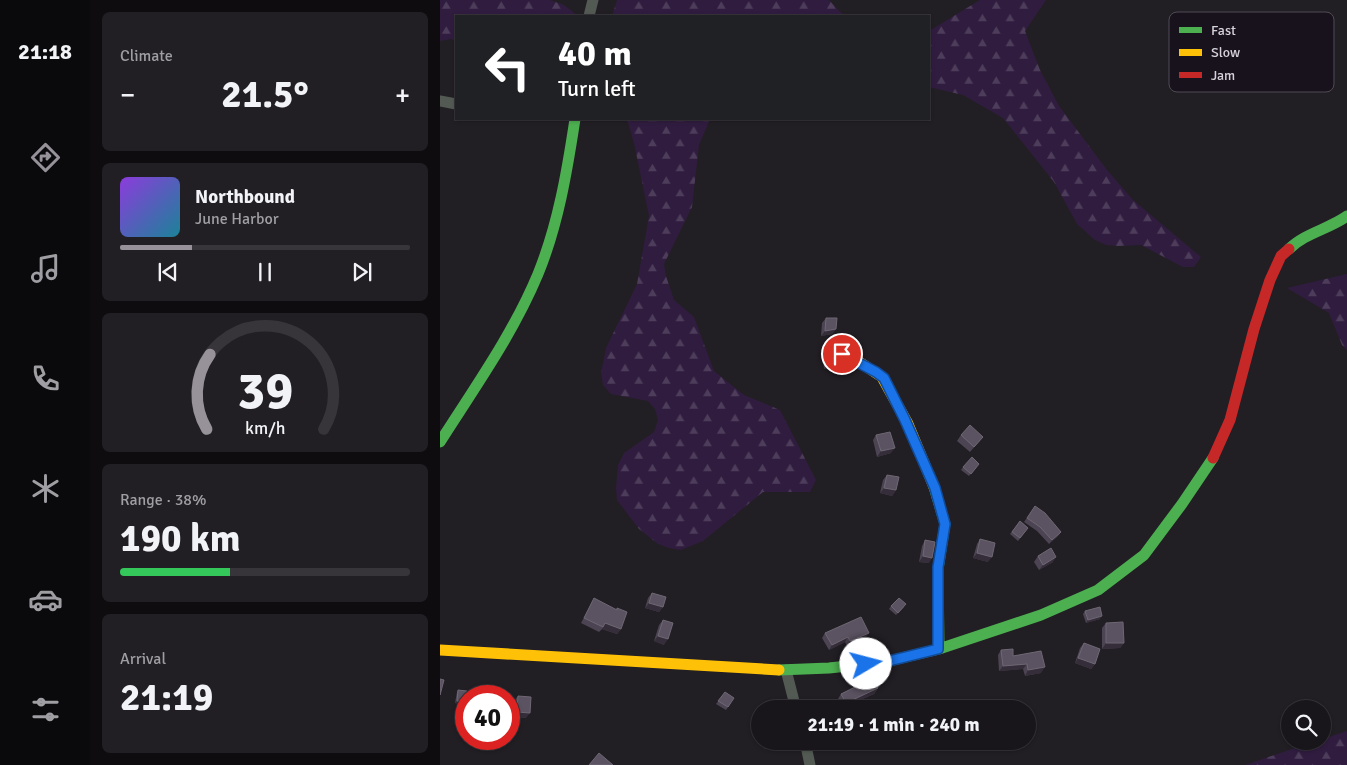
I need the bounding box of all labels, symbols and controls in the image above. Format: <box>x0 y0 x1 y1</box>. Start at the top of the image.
legend <box>1169 12 1334 92</box>
text: Fast <box>1211 22 1236 39</box>
text: 40 m <box>558 32 632 75</box>
icon: left <box>475 35 540 100</box>
text: 21:18 <box>18 38 72 65</box>
text: Slow <box>1211 44 1240 61</box>
text: Climate <box>120 46 173 66</box>
text: Jam <box>1211 67 1235 84</box>
text: 21.5° <box>221 71 309 118</box>
text: Turn left <box>558 75 636 102</box>
text: − <box>120 78 135 112</box>
text: + <box>395 78 410 112</box>
icon: directions <box>28 140 63 175</box>
text: Northbound <box>195 185 295 209</box>
text: June Harbor <box>195 209 279 229</box>
icon: music <box>28 251 63 286</box>
icon: previous <box>154 258 182 286</box>
icon: pause <box>251 258 279 286</box>
icon: next <box>348 258 376 286</box>
pin <box>821 333 863 375</box>
icon: arrive <box>828 340 856 368</box>
text: 39 <box>237 359 293 423</box>
icon: phone <box>28 361 63 396</box>
text: km/h <box>245 417 285 439</box>
icon: climate <box>28 471 63 506</box>
text: Range · 38% <box>120 490 206 510</box>
text: 190 km <box>120 515 241 562</box>
icon: car <box>28 582 63 617</box>
position arrow <box>839 637 891 689</box>
text: Arrival <box>120 649 166 669</box>
text: 21:19 <box>120 674 213 721</box>
speed limit sign: 40 <box>455 685 520 750</box>
icon: filters <box>28 692 63 727</box>
map controls <box>1281 700 1331 750</box>
button: search <box>1281 700 1331 750</box>
text: 21:19 · 1 min · 240 m <box>807 713 980 737</box>

